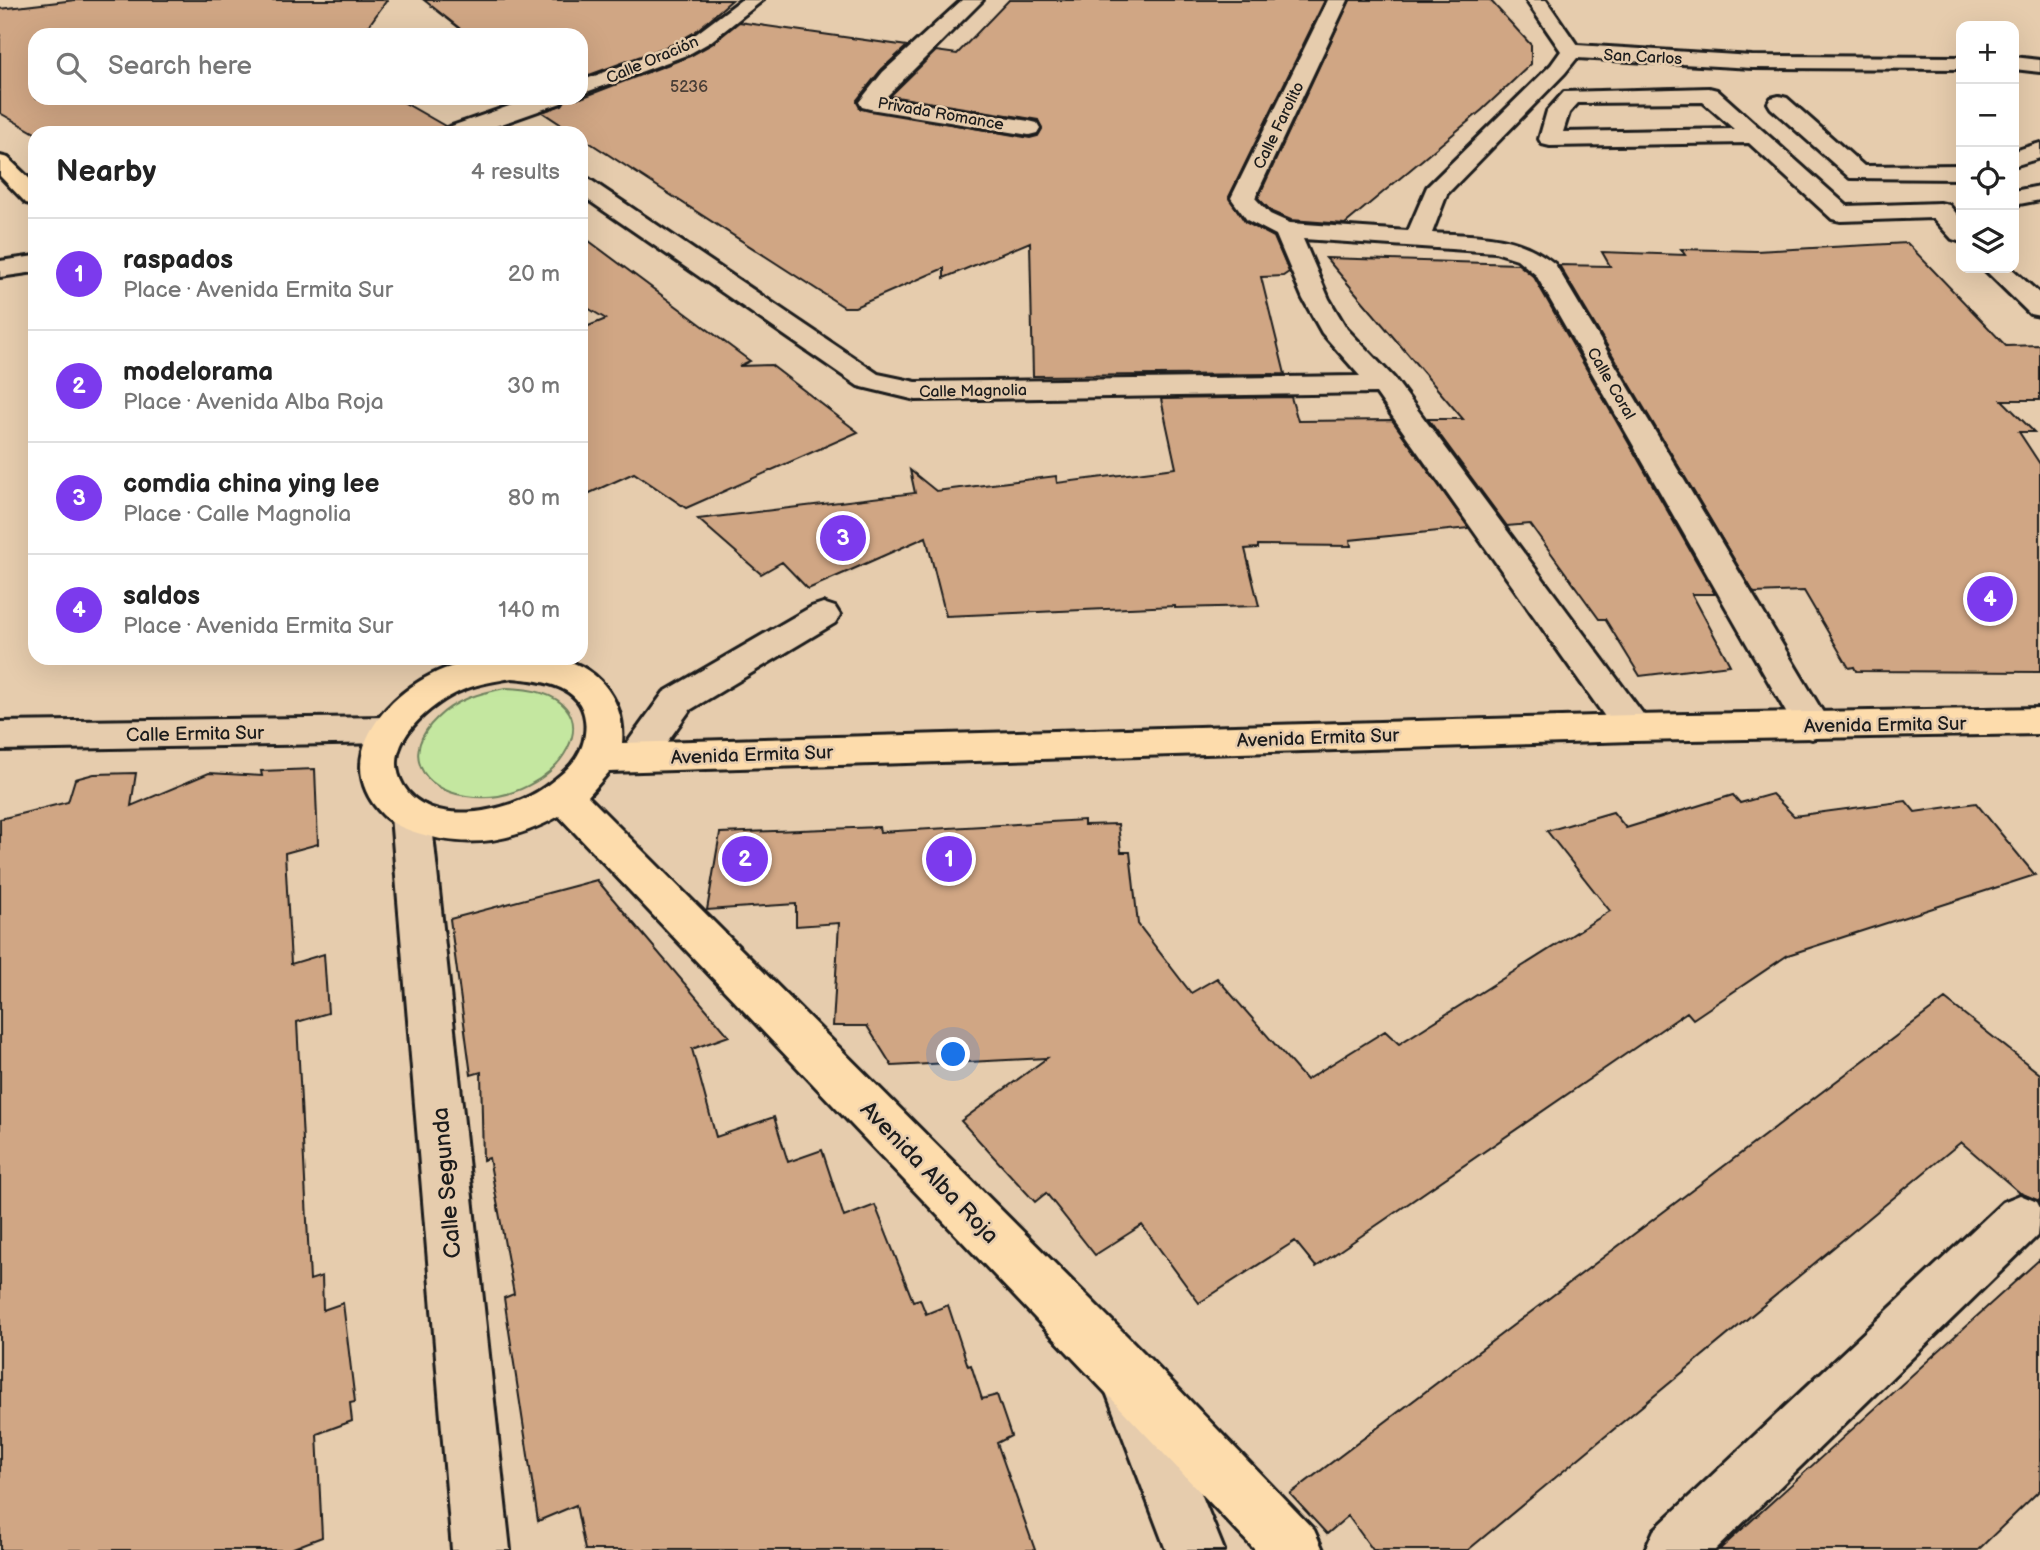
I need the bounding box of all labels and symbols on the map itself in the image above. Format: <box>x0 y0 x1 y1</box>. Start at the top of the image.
street label: Calle Oración <box>604 32 702 88</box>
street label: San Carlos <box>1603 46 1683 69</box>
house number: 5236 <box>670 78 708 97</box>
street label: Calle Farolito <box>1250 79 1309 172</box>
street label: Privada Romance <box>876 94 1006 135</box>
street label: Calle Coral <box>1583 344 1639 423</box>
street label: Calle Magnolia <box>919 381 1027 402</box>
pin: 3 <box>820 512 866 564</box>
pin: 4 <box>1967 573 2013 625</box>
street label: Avenida Ermita Sur <box>1804 713 1968 738</box>
street label: Calle Ermita Sur <box>126 722 265 747</box>
street label: Avenida Ermita Sur <box>1236 724 1401 753</box>
street label: Avenida Ermita Sur <box>670 741 835 770</box>
pin: 2 <box>722 833 768 885</box>
pin: 1 <box>926 833 972 885</box>
your location <box>936 1037 970 1071</box>
street label: Avenida Alba Roja <box>854 1096 1004 1250</box>
street label: Calle Segunda <box>426 1106 468 1260</box>

